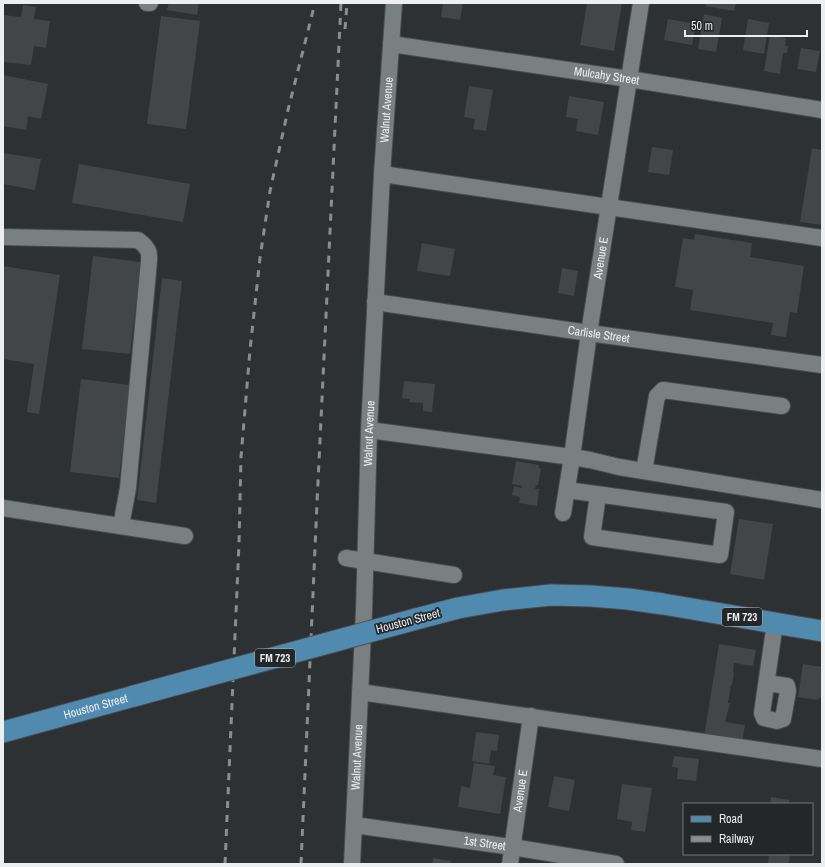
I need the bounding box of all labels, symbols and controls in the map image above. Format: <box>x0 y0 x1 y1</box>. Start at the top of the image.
scale bar <box>685 12 807 38</box>
text: 50 m <box>691 18 713 34</box>
street label: Mulcahy Street <box>573 63 641 89</box>
street label: Walnut Avenue <box>376 76 397 143</box>
street label: Avenue E <box>589 236 612 281</box>
street label: Carlisle Street <box>567 322 631 347</box>
street label: Walnut Avenue <box>360 400 378 466</box>
street label: Houston Street <box>374 605 442 637</box>
road number: FM 723 <box>722 608 762 626</box>
road number: FM 723 <box>255 649 295 667</box>
street label: Houston Street <box>62 690 130 723</box>
street label: Walnut Avenue <box>348 724 367 790</box>
street label: Avenue E <box>509 769 531 814</box>
legend <box>683 803 813 855</box>
text: Road <box>719 811 743 827</box>
text: Railway <box>719 831 754 847</box>
street label: 1st Street <box>463 832 507 854</box>

